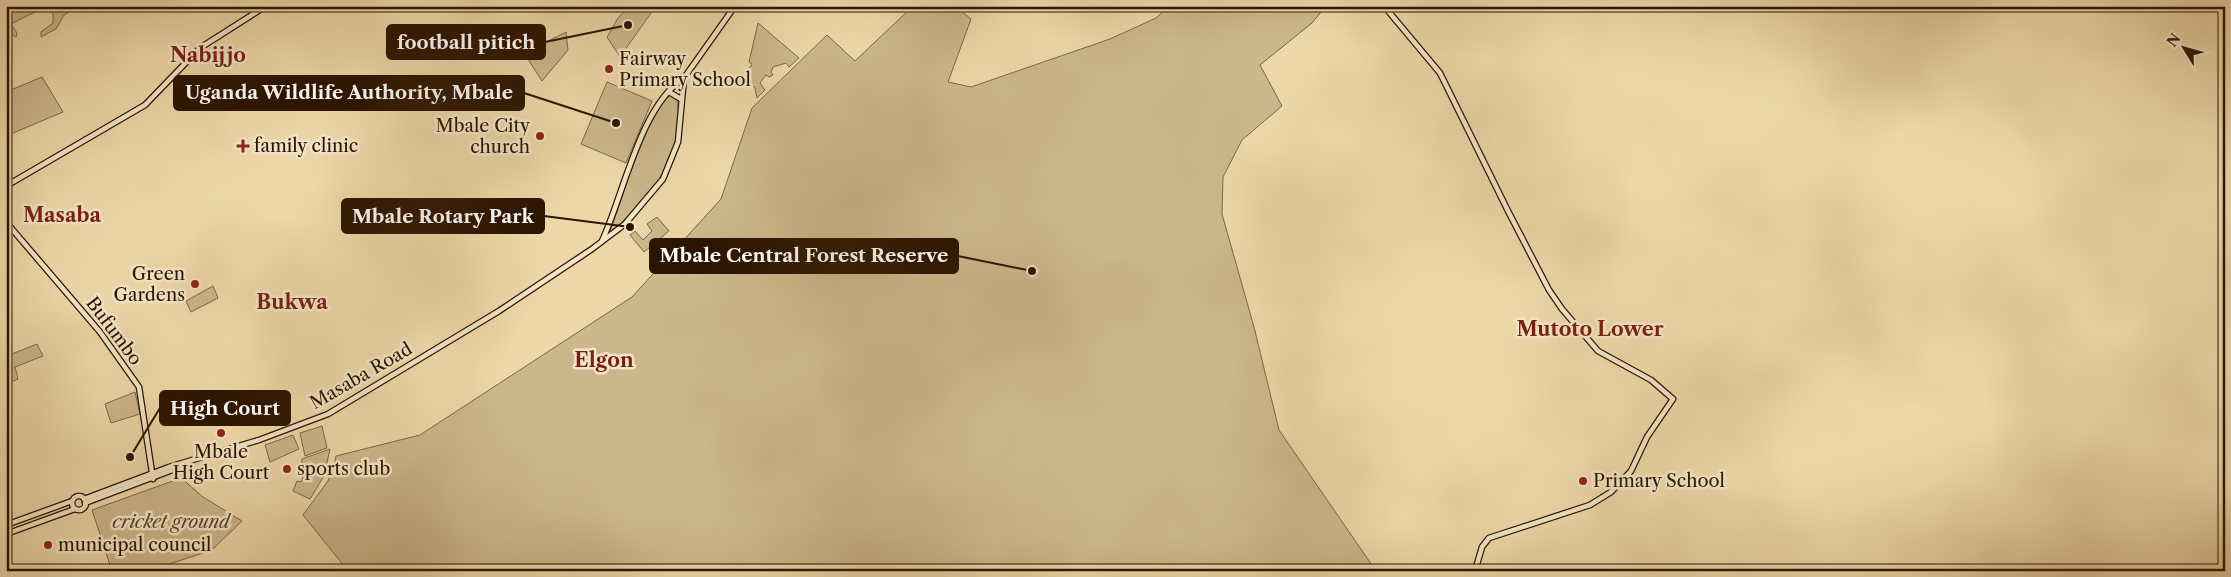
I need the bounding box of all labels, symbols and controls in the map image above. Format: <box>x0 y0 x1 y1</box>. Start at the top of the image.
north arrow <box>2158 22 2208 72</box>
callout: football pitich <box>387 25 545 59</box>
text: N <box>2163 30 2184 50</box>
text: football pitich <box>397 31 535 54</box>
district label: Nabijjo <box>170 43 246 67</box>
place label: Fairway Primary School <box>619 48 751 91</box>
marker: Fairway Primary School <box>603 63 615 75</box>
callout: Uganda Wildlife Authority, Mbale <box>174 76 524 110</box>
text: Uganda Wildlife Authority, Mbale <box>185 81 513 104</box>
place label: Mbale City church <box>435 115 531 158</box>
marker: Mbale City church <box>534 130 546 142</box>
place label: family clinic <box>254 135 358 157</box>
marker: family clinic <box>236 139 250 153</box>
callout: Mbale Rotary Park <box>342 199 544 233</box>
district label: Masaba <box>23 203 101 227</box>
text: Mbale Rotary Park <box>352 205 535 228</box>
callout: Mbale Central Forest Reserve <box>650 239 958 273</box>
text: Mbale Central Forest Reserve <box>660 244 948 267</box>
place label: Green Gardens <box>114 263 185 306</box>
marker: Green Gardens <box>189 278 201 290</box>
district label: Bukwa <box>256 290 328 314</box>
street label: Bufumbo <box>81 292 147 370</box>
district label: Mutoto Lower <box>1517 317 1664 341</box>
street label: Masaba Road <box>306 338 416 414</box>
district label: Elgon <box>574 348 634 372</box>
callout: High Court <box>160 391 290 425</box>
text: High Court <box>170 397 280 420</box>
marker: Mbale High Court <box>215 427 227 439</box>
place label: Mbale High Court <box>173 441 270 484</box>
place label: sports club <box>297 458 390 480</box>
marker: sports club <box>281 463 293 475</box>
place label: Primary School <box>1593 470 1725 492</box>
marker: Primary School <box>1577 475 1589 487</box>
park label: cricket ground <box>112 511 232 533</box>
place label: municipal council <box>58 534 211 556</box>
marker: municipal council <box>42 539 54 551</box>

